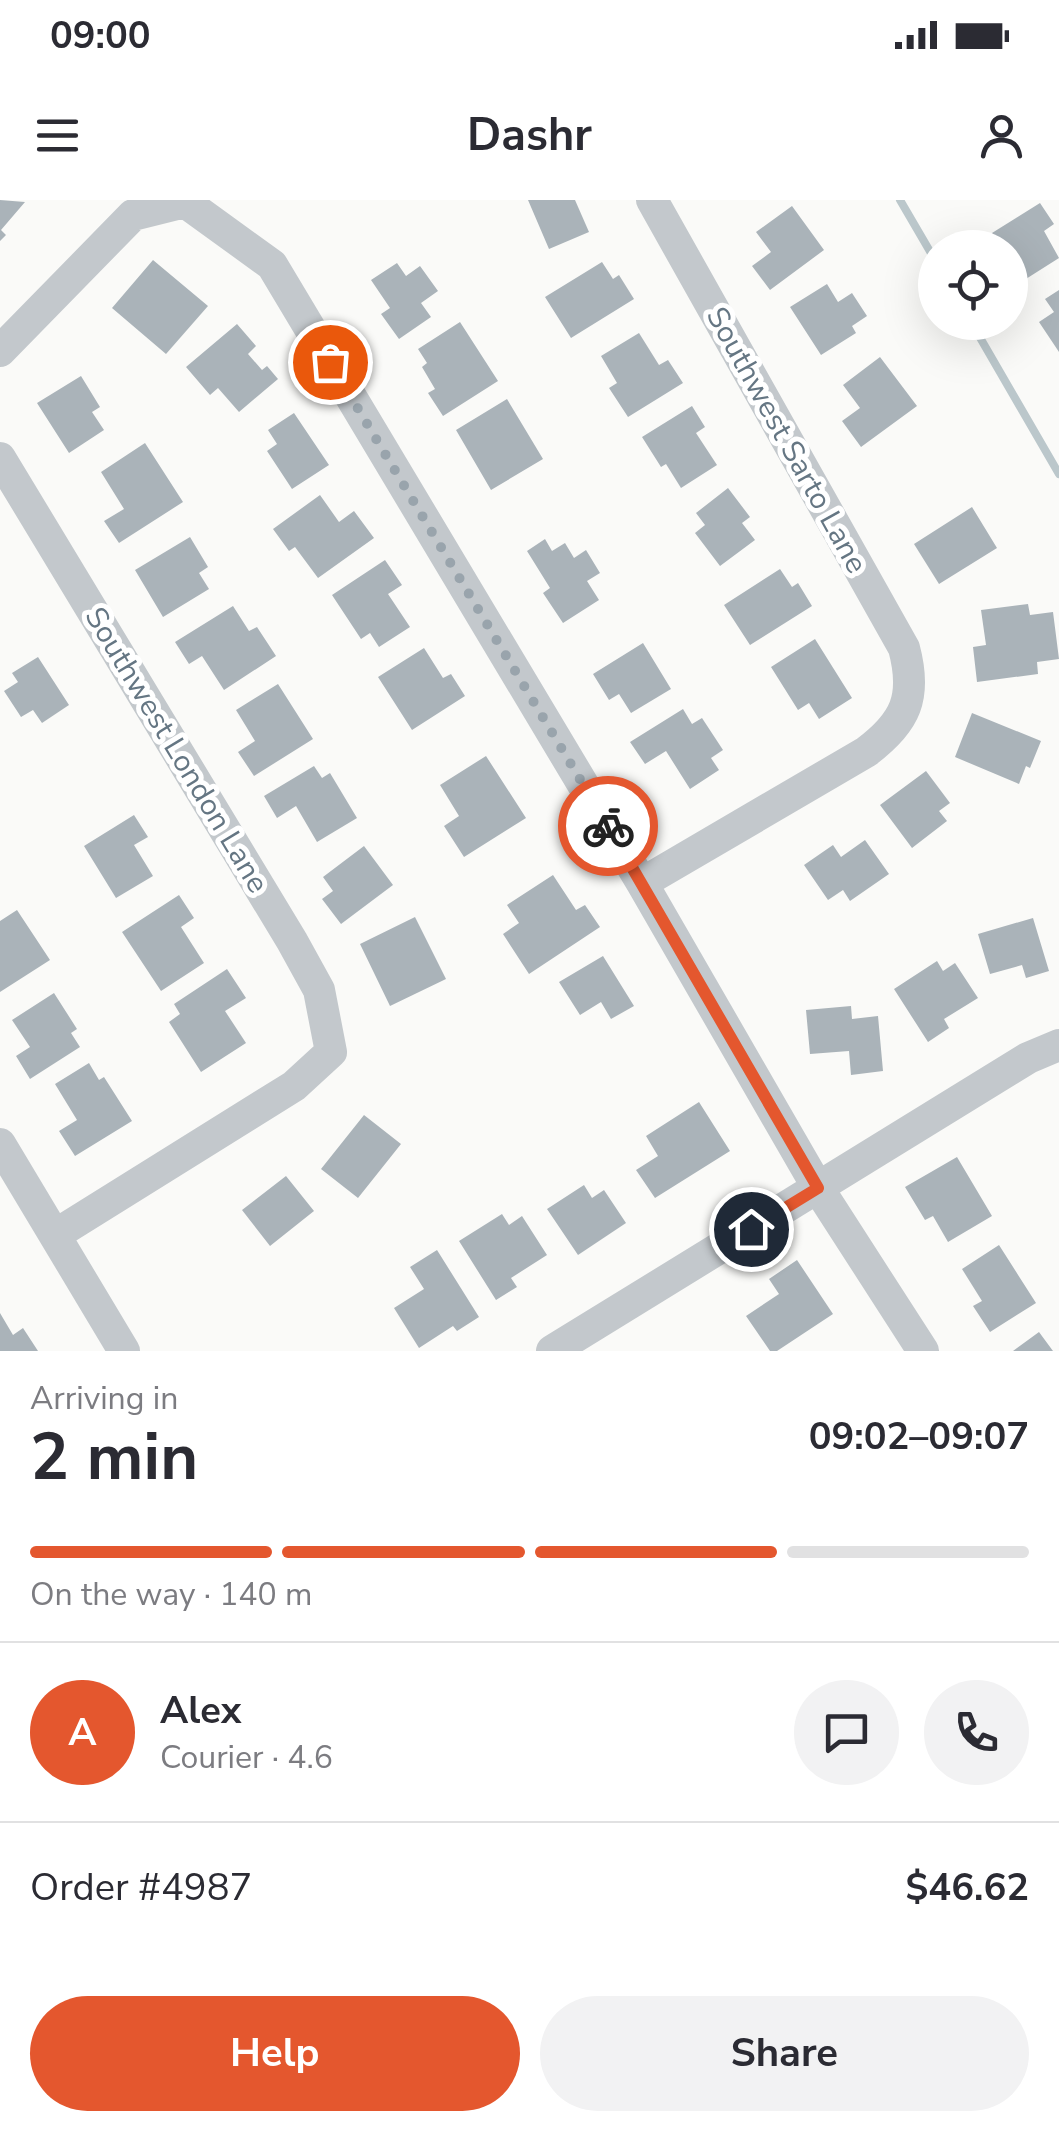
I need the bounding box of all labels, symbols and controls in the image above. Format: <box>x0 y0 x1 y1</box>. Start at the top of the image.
text: 09:00 <box>50 10 151 61</box>
text: Dashr <box>467 105 592 166</box>
icon: menu <box>30 108 85 163</box>
icon: person <box>974 108 1029 163</box>
map controls <box>918 230 1028 340</box>
button: locate <box>918 230 1028 340</box>
street label: Southwest Sarto Lane <box>696 300 877 581</box>
pin <box>288 320 373 405</box>
icon: bag <box>303 335 358 390</box>
street label: Southwest London Lane <box>75 600 278 901</box>
courier <box>558 776 658 876</box>
icon: bike <box>581 799 636 854</box>
pin <box>709 1187 794 1272</box>
icon: home <box>724 1202 779 1257</box>
text: Arriving in <box>30 1377 178 1420</box>
text: 09:02–09:07 <box>809 1411 1029 1462</box>
text: 2 min <box>30 1413 198 1502</box>
text: On the way · 140 m <box>30 1573 312 1616</box>
button: chat <box>794 1680 899 1785</box>
button: phone <box>924 1680 1029 1785</box>
text: Alex <box>160 1685 241 1736</box>
text: A <box>68 1707 97 1758</box>
text: Courier · 4.6 <box>160 1736 333 1779</box>
text: Order #4987 <box>30 1862 252 1913</box>
text: $46.62 <box>906 1862 1029 1913</box>
button: Help <box>30 1996 520 2111</box>
button: Share <box>540 1996 1029 2111</box>

